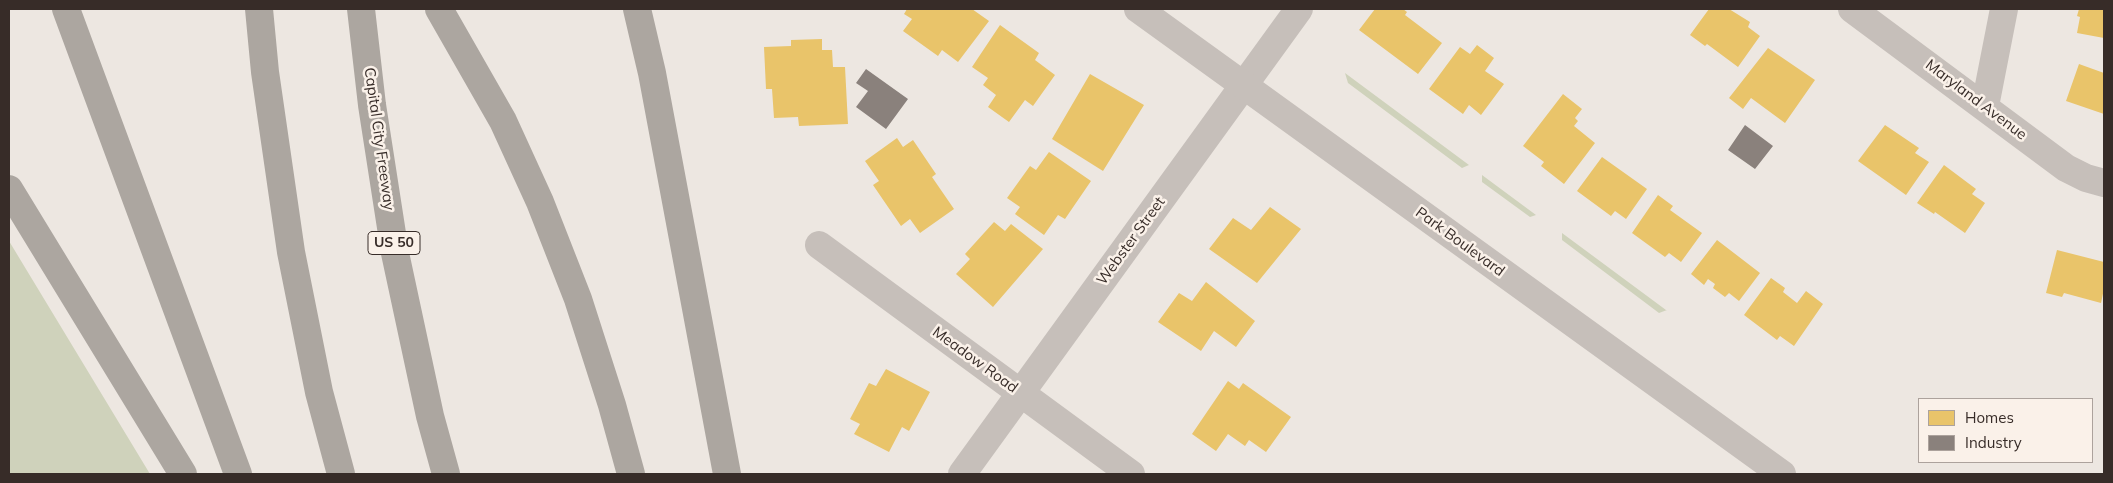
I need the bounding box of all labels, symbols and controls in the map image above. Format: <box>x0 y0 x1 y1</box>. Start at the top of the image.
street label: Maryland Avenue <box>1922 56 2030 144</box>
street label: Capital City Freeway <box>360 66 398 212</box>
street label: Webster Street <box>1093 193 1169 289</box>
street label: Park Boulevard <box>1412 204 1508 280</box>
road number: US 50 <box>368 232 420 254</box>
street label: Meadow Road <box>929 323 1021 397</box>
legend <box>1918 398 2093 463</box>
text: Homes <box>1965 408 2014 427</box>
text: Industry <box>1965 433 2022 452</box>

